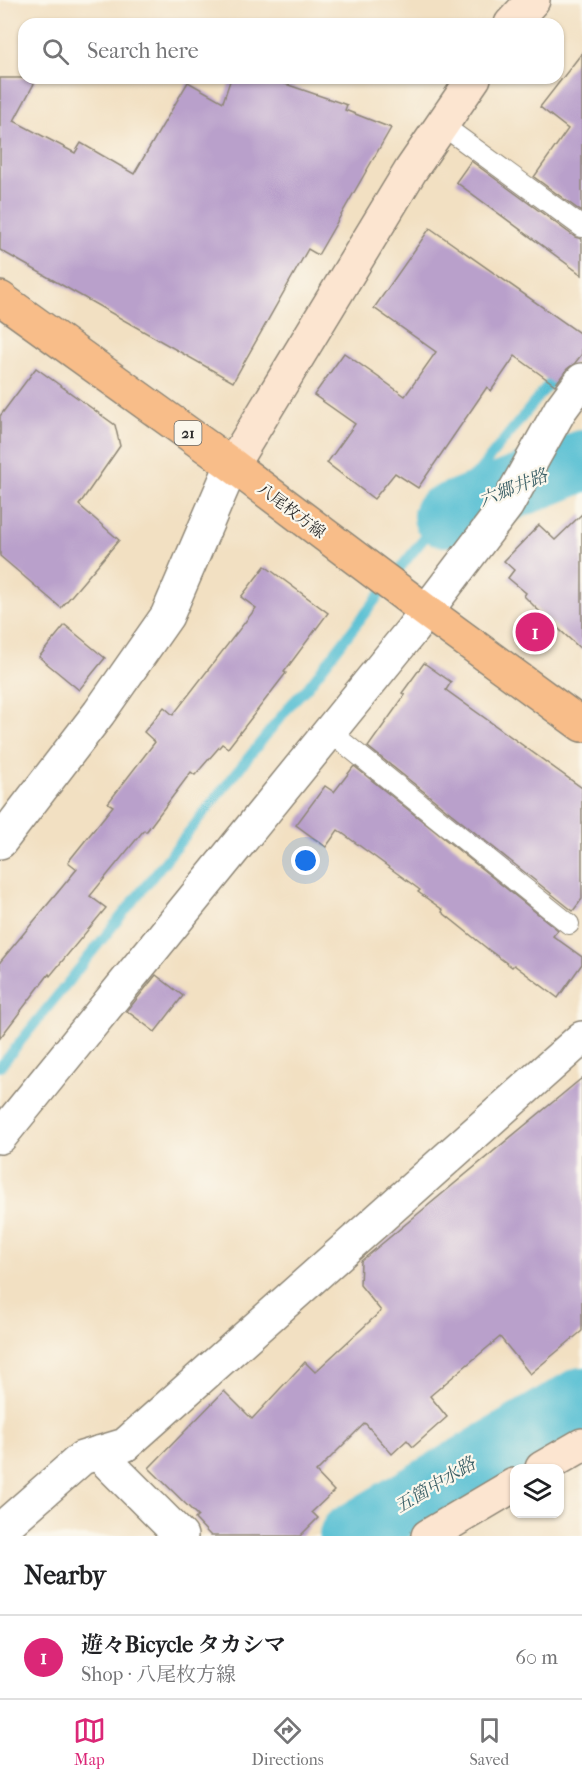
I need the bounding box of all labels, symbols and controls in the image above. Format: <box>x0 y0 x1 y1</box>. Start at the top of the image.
search box <box>18 18 564 84</box>
icon: search <box>39 35 72 68</box>
text: Search here <box>87 38 199 64</box>
road number: 21 <box>174 421 201 445</box>
water label: 六郷井路 <box>476 464 552 512</box>
street label: 八尾枚方線 <box>254 479 329 542</box>
pin: 1 <box>516 610 554 654</box>
your location <box>291 846 320 875</box>
water label: 五箇中水路 <box>391 1452 481 1518</box>
map controls <box>510 1464 564 1518</box>
button: layers <box>510 1464 564 1518</box>
text: Nearby <box>24 1560 106 1591</box>
text: 遊々Bicycle タカシマ <box>81 1632 286 1658</box>
text: 1 <box>40 1646 47 1669</box>
text: 60 m <box>515 1646 558 1669</box>
text: Shop · 八尾枚方線 <box>81 1663 236 1686</box>
tab: Map <box>73 1714 106 1769</box>
tab: Directions <box>252 1714 324 1769</box>
tab: Saved <box>469 1714 509 1769</box>

